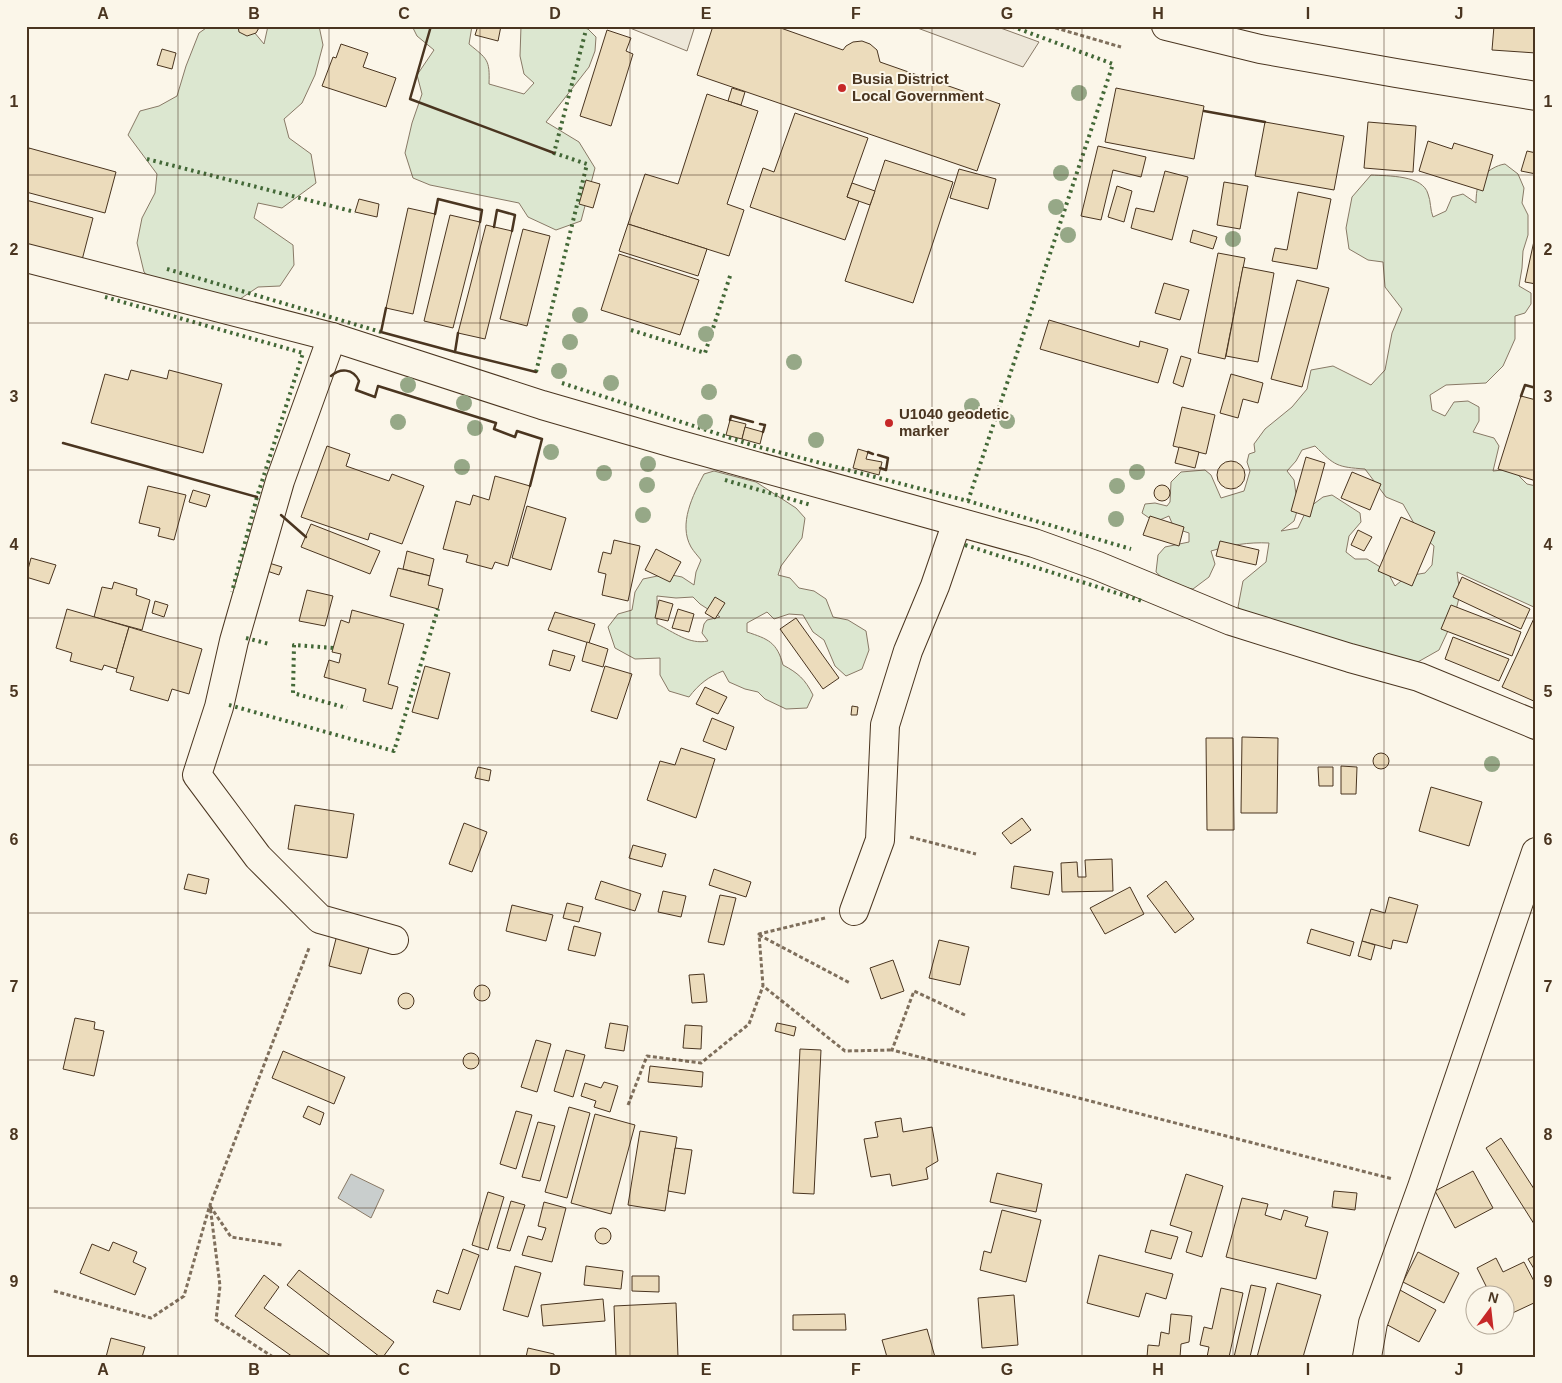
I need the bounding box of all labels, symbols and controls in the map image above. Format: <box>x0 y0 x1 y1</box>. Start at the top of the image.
text: A <box>97 5 109 22</box>
text: B <box>248 5 260 22</box>
text: C <box>398 5 410 22</box>
text: D <box>549 5 561 22</box>
text: E <box>701 5 712 22</box>
text: F <box>851 5 861 22</box>
text: G <box>1001 5 1013 22</box>
text: H <box>1152 5 1164 22</box>
text: I <box>1306 5 1310 22</box>
text: J <box>1455 5 1463 22</box>
place label: Busia District Local Government <box>852 70 984 104</box>
marker: Busia District Local Government <box>836 82 848 94</box>
text: 1 <box>10 93 19 110</box>
text: 1 <box>1544 93 1553 110</box>
text: 2 <box>10 241 19 258</box>
text: 2 <box>1544 241 1553 258</box>
text: 3 <box>10 388 19 405</box>
text: 3 <box>1544 388 1553 405</box>
place label: U1040 geodetic marker <box>899 405 1009 439</box>
marker: U1040 geodetic marker <box>883 417 895 429</box>
text: 4 <box>10 536 19 553</box>
text: 4 <box>1544 536 1553 553</box>
text: 5 <box>10 683 19 700</box>
text: 5 <box>1544 683 1553 700</box>
text: 6 <box>10 831 19 848</box>
text: 6 <box>1544 831 1553 848</box>
text: 7 <box>10 978 19 995</box>
text: 7 <box>1544 978 1553 995</box>
text: 8 <box>10 1126 19 1143</box>
text: 8 <box>1544 1126 1553 1143</box>
text: 9 <box>10 1273 19 1290</box>
text: 9 <box>1544 1273 1553 1290</box>
north arrow <box>1464 1286 1514 1336</box>
text: N <box>1486 1288 1500 1306</box>
text: A <box>97 1361 109 1378</box>
text: B <box>248 1361 260 1378</box>
text: C <box>398 1361 410 1378</box>
text: D <box>549 1361 561 1378</box>
text: E <box>701 1361 712 1378</box>
text: F <box>851 1361 861 1378</box>
text: G <box>1001 1361 1013 1378</box>
text: H <box>1152 1361 1164 1378</box>
text: I <box>1306 1361 1310 1378</box>
text: J <box>1455 1361 1463 1378</box>

